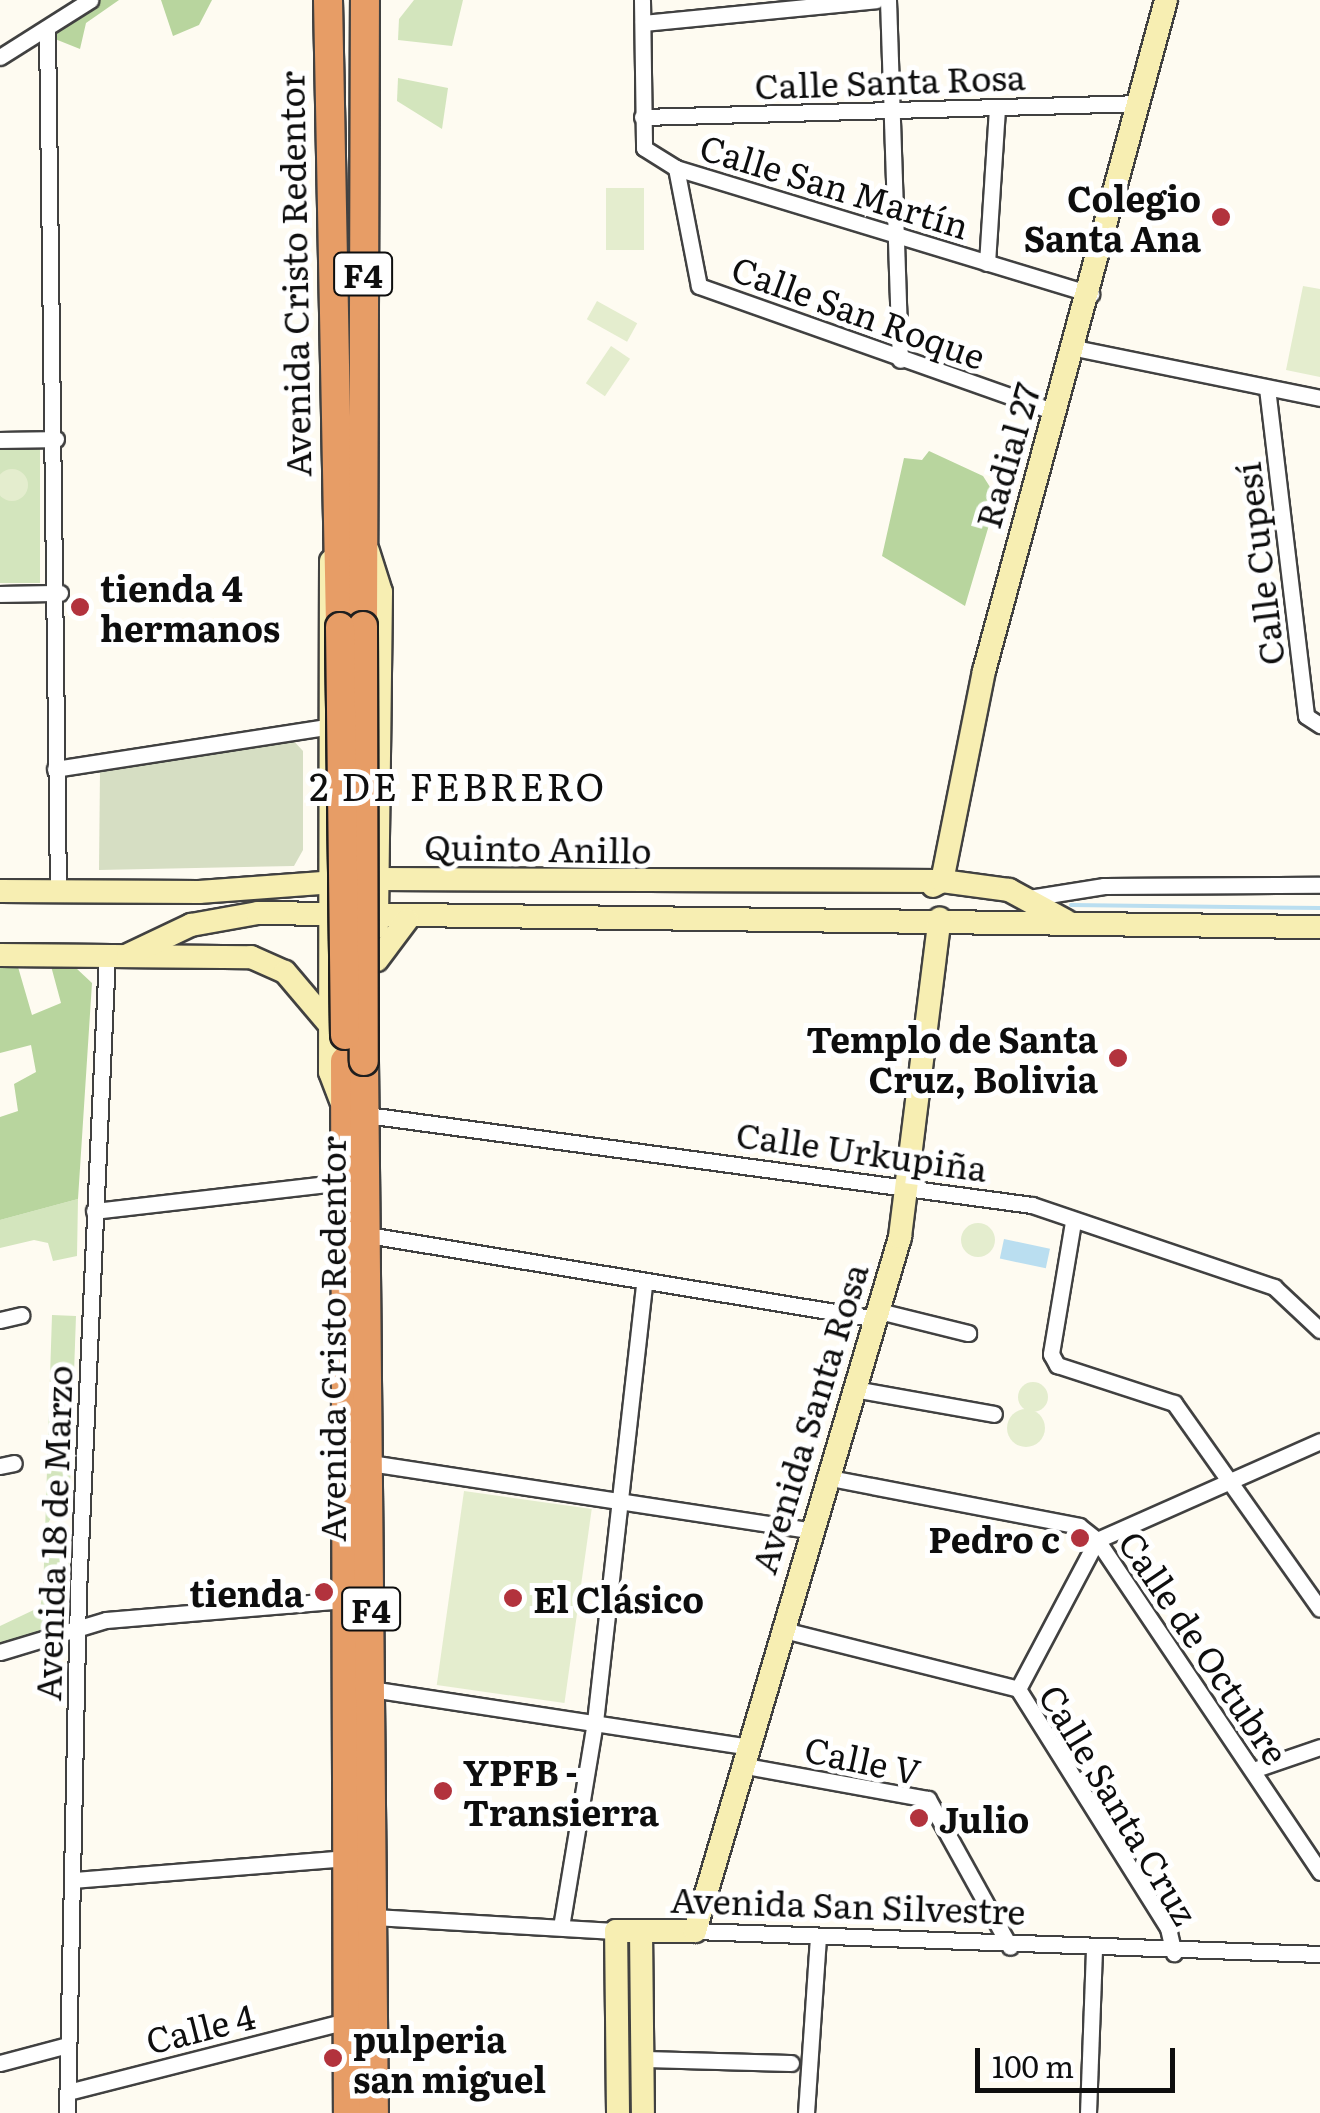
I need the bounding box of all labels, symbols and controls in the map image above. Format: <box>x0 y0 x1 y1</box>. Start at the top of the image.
street label: Calle Santa Rosa <box>754 54 1026 106</box>
street label: Avenida Cristo Redentor <box>268 71 318 477</box>
street label: Calle San Martín <box>695 124 975 246</box>
place label: Colegio Santa Ana <box>1024 176 1201 258</box>
marker: Colegio Santa Ana <box>1210 206 1232 228</box>
street label: Calle San Roque <box>727 246 991 376</box>
road number: F4 <box>333 247 393 301</box>
street label: Radial 27 <box>965 377 1047 533</box>
street label: Calle Cupesí <box>1225 460 1291 668</box>
place label: tienda 4 hermanos <box>100 566 280 648</box>
marker: tienda 4 hermanos <box>69 596 91 618</box>
district label: 2 DE FEBRERO <box>309 762 607 808</box>
street label: Quinto Anillo <box>424 824 652 870</box>
place label: Templo de Santa Cruz, Bolivia <box>806 1017 1098 1099</box>
marker: Templo de Santa Cruz, Bolivia <box>1107 1047 1129 1069</box>
street label: Calle Urkupiña <box>734 1112 990 1188</box>
street label: Avenida Cristo Redentor <box>310 1136 352 1542</box>
street label: Avenida Santa Rosa <box>741 1258 875 1578</box>
street label: Avenida 18 de Marzo <box>25 1364 79 1702</box>
place label: Pedro c <box>928 1517 1060 1559</box>
street label: Calle de Octubre <box>1112 1522 1298 1772</box>
marker: Pedro c <box>1069 1527 1091 1549</box>
place label: tienda <box>189 1571 304 1613</box>
place label: El Clásico <box>533 1577 704 1619</box>
marker: tienda <box>313 1581 335 1603</box>
road number: F4 <box>341 1582 401 1636</box>
marker: El Clásico <box>502 1587 524 1609</box>
street label: Calle Santa Cruz <box>1032 1676 1208 1932</box>
street label: Calle V <box>801 1726 925 1792</box>
place label: YPFB - Transierra <box>463 1750 659 1832</box>
marker: YPFB - Transierra <box>432 1780 454 1802</box>
place label: Julio <box>939 1797 1029 1839</box>
marker: Julio <box>908 1807 930 1829</box>
street label: Avenida San Silvestre <box>670 1877 1026 1931</box>
street label: Calle 4 <box>141 1993 259 2061</box>
place label: pulperia san miguel <box>353 2017 546 2099</box>
scale bar <box>980 2028 1180 2090</box>
text: 100 m <box>992 2043 1074 2087</box>
marker: pulperia san miguel <box>322 2047 344 2069</box>

